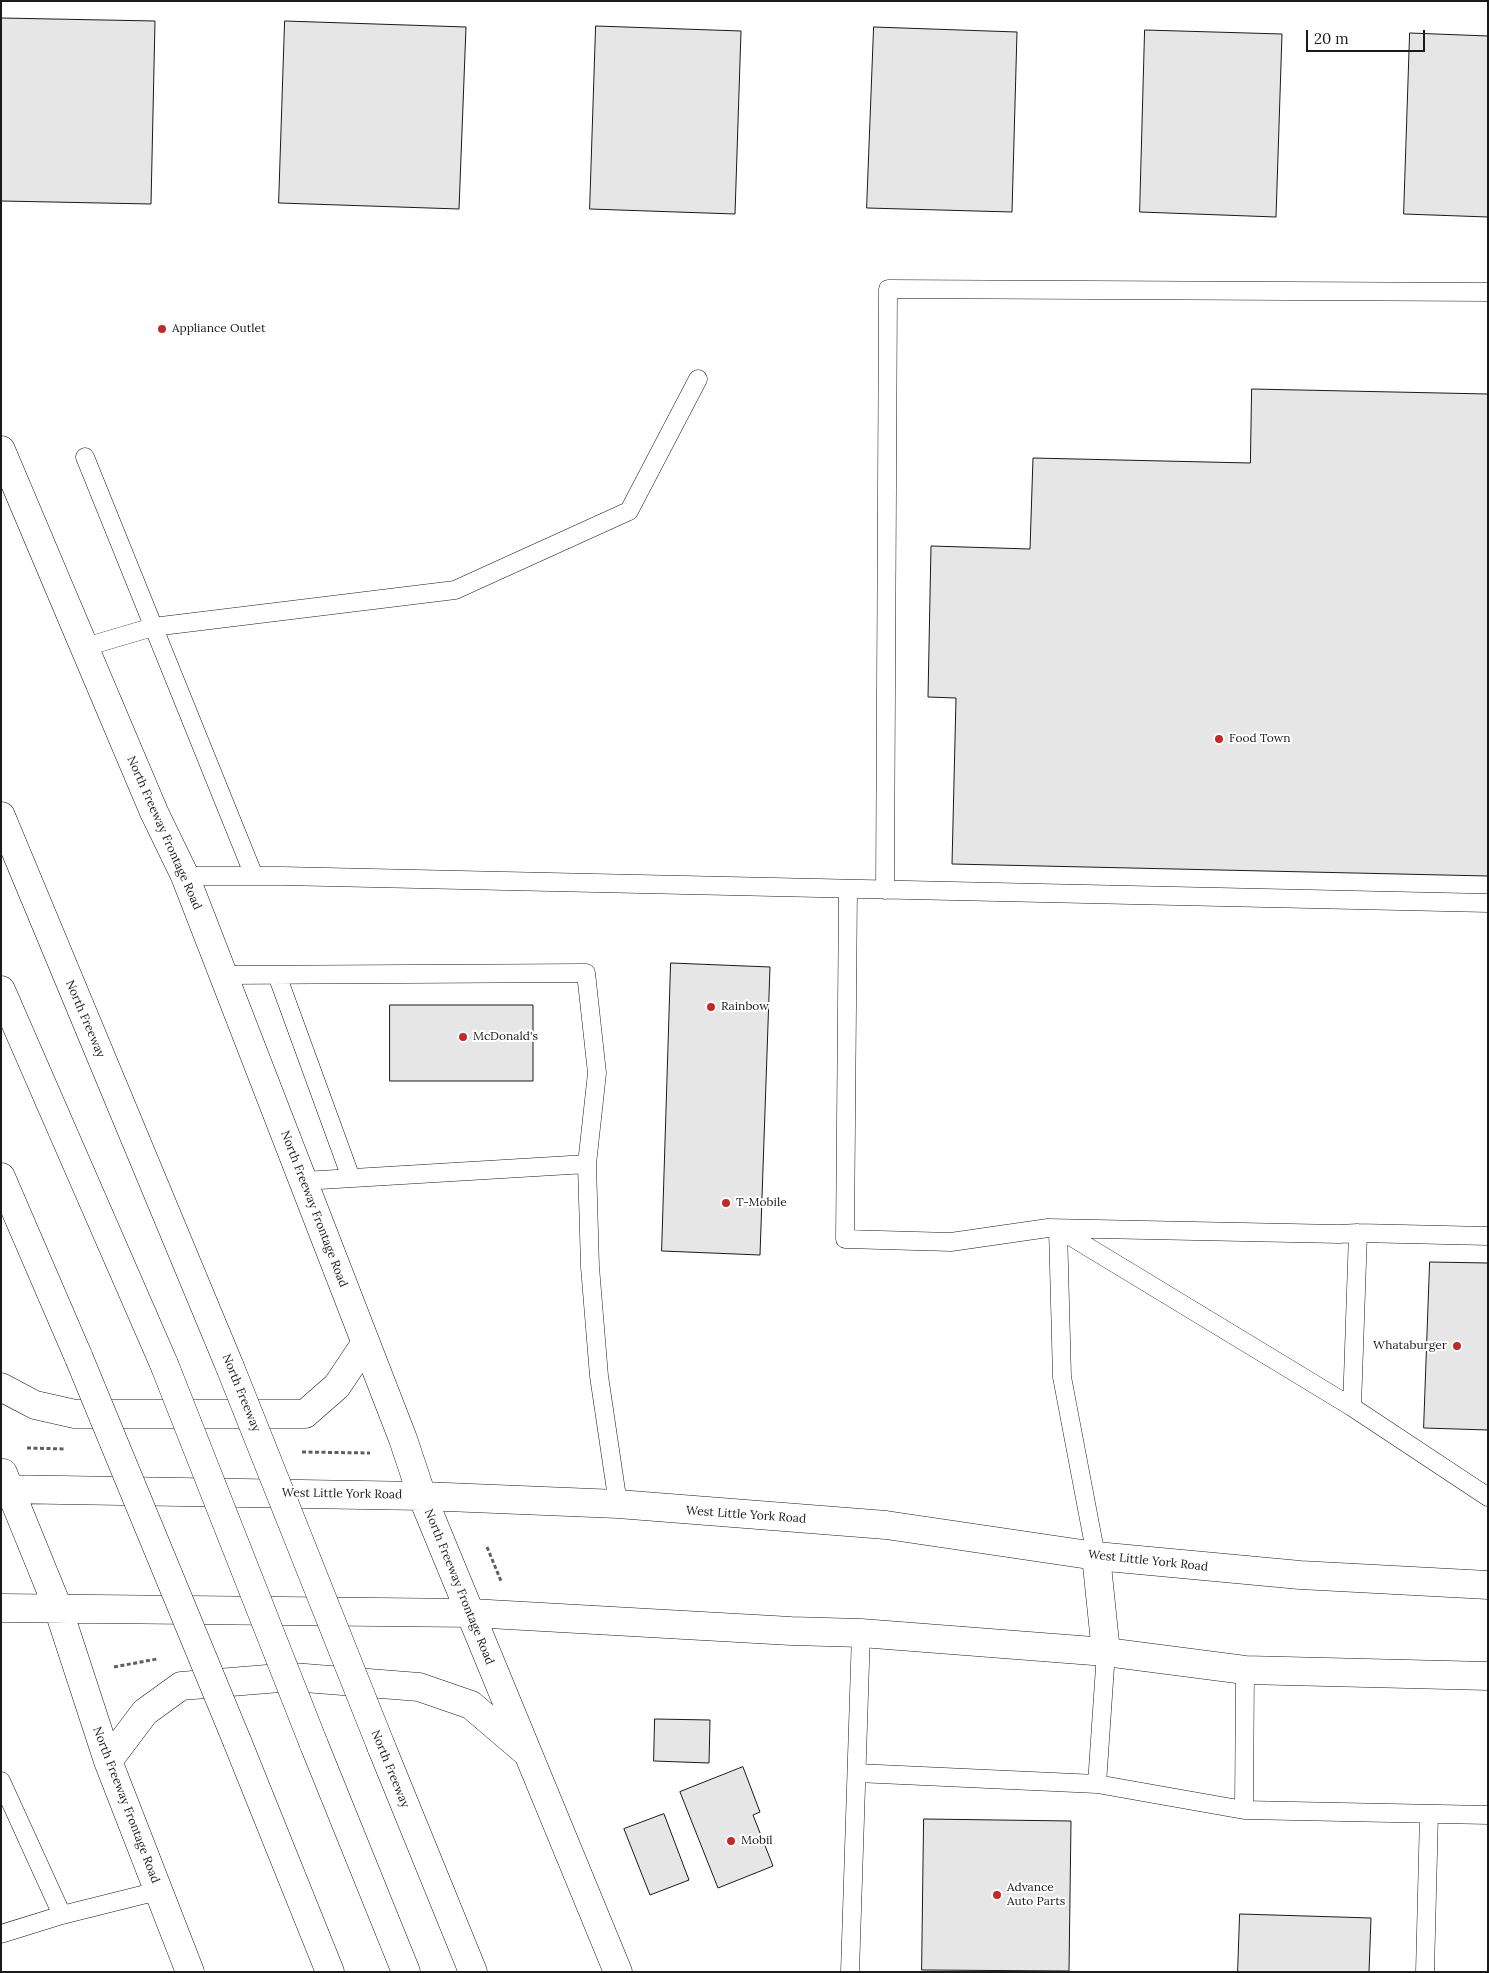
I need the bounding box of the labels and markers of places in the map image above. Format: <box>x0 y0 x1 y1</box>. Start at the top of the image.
place label: Appliance Outlet <box>172 322 266 336</box>
marker: Appliance Outlet <box>156 323 168 335</box>
place label: Food Town <box>1229 732 1291 746</box>
marker: Food Town <box>1213 733 1225 745</box>
place label: Rainbow <box>721 1000 769 1014</box>
marker: Rainbow <box>705 1001 717 1013</box>
place label: McDonald's <box>473 1030 538 1044</box>
marker: McDonald's <box>457 1031 469 1043</box>
place label: T-Mobile <box>736 1196 787 1210</box>
marker: T-Mobile <box>720 1197 732 1209</box>
place label: Whataburger <box>1373 1339 1447 1353</box>
marker: Whataburger <box>1451 1340 1463 1352</box>
place label: Mobil <box>741 1834 773 1848</box>
marker: Mobil <box>725 1835 737 1847</box>
place label: Advance Auto Parts <box>1007 1881 1065 1909</box>
marker: Advance Auto Parts <box>991 1889 1003 1901</box>

